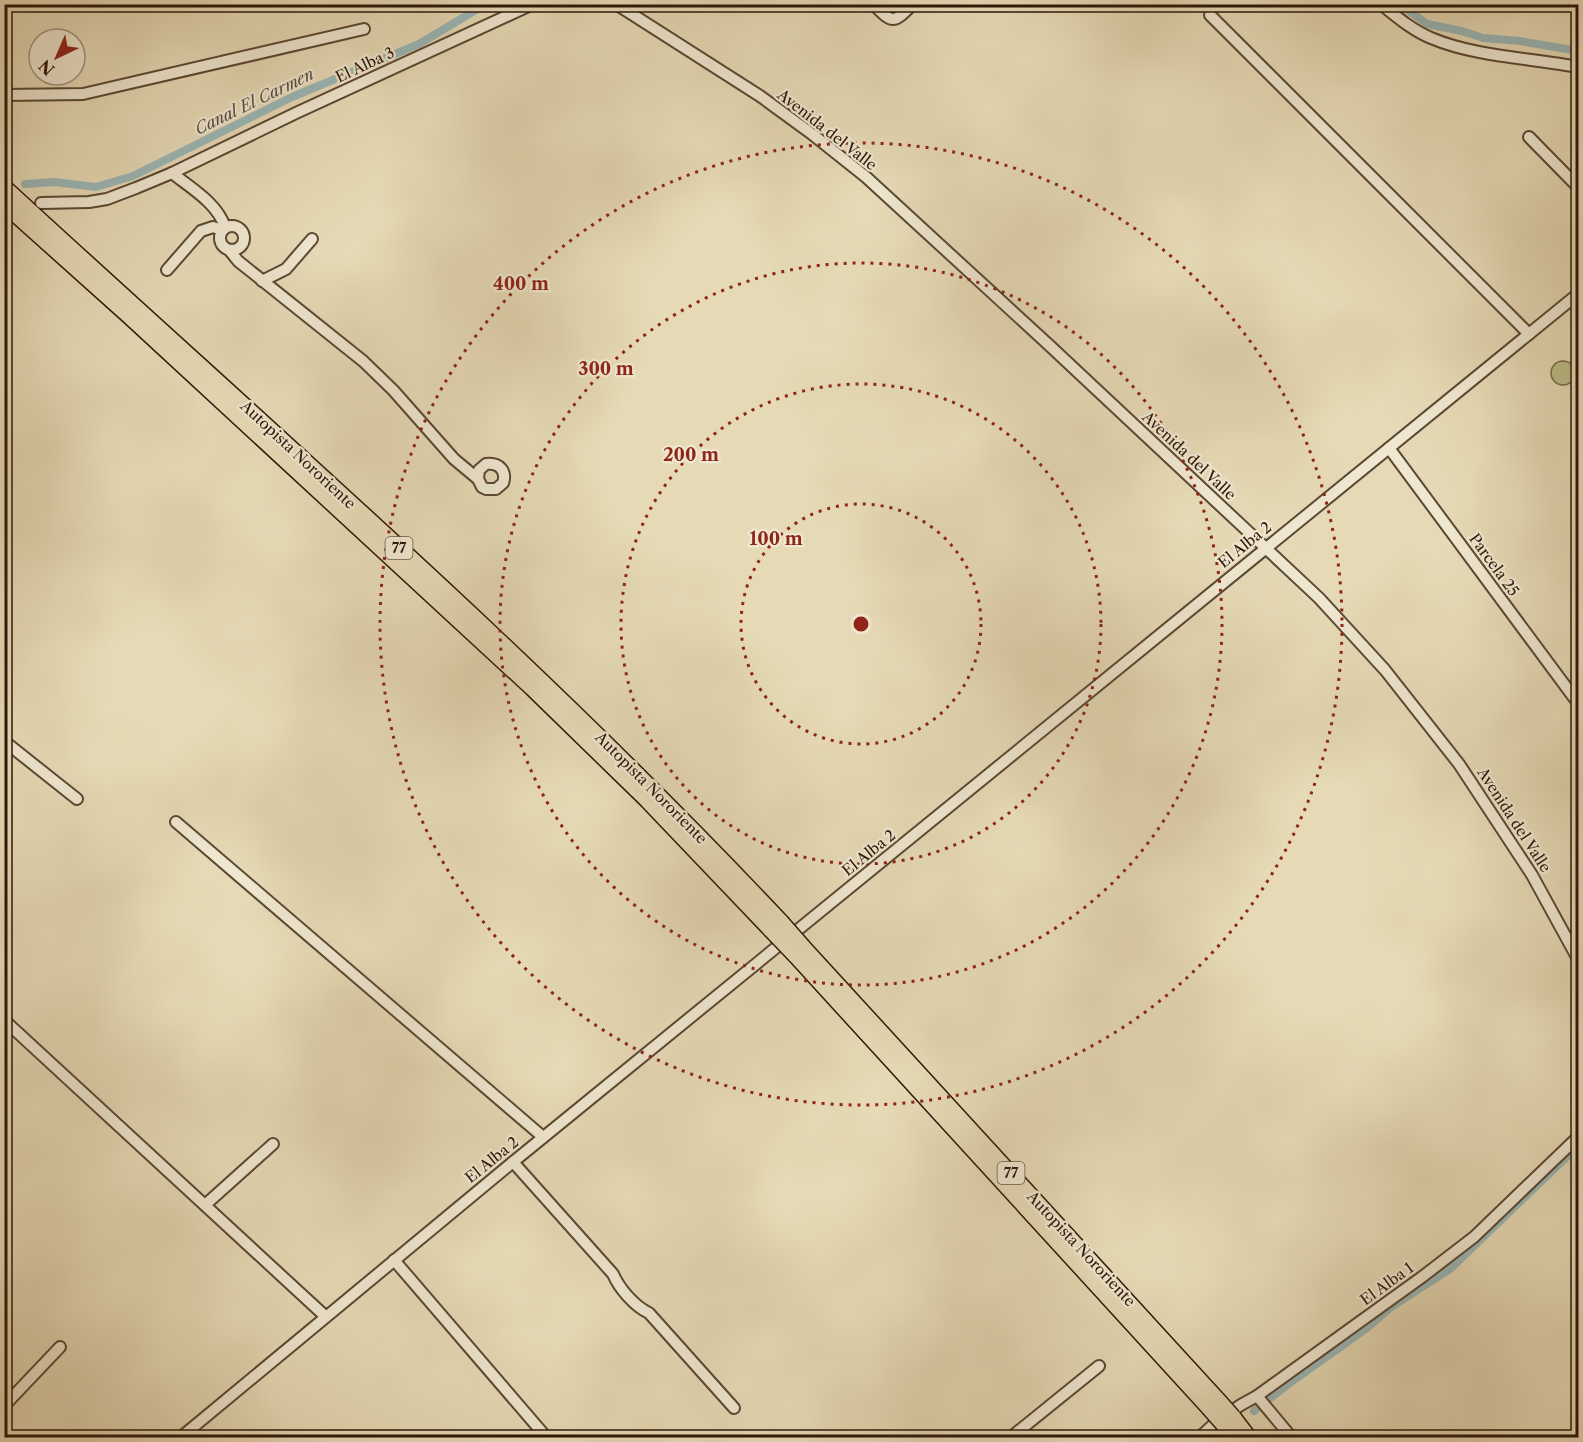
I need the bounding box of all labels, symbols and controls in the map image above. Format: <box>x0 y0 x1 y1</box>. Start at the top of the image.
north arrow <box>27 27 87 87</box>
street label: El Alba 3 <box>332 43 397 86</box>
text: N <box>35 56 59 80</box>
water label: Canal El Carmen <box>191 64 317 138</box>
street label: Avenida del Valle <box>773 84 881 174</box>
text: 400 m <box>493 273 549 295</box>
text: 300 m <box>578 358 634 380</box>
street label: Autopista Nororiente <box>236 396 360 513</box>
street label: Avenida del Valle <box>1138 407 1240 504</box>
text: 200 m <box>663 444 719 466</box>
street label: El Alba 2 <box>1214 517 1275 572</box>
text: 100 m <box>749 528 803 550</box>
street label: Parcela 25 <box>1465 530 1524 600</box>
road number: 77 <box>386 537 412 559</box>
centre of rings <box>851 614 871 634</box>
street label: Autopista Nororiente <box>591 727 711 848</box>
street label: Avenida del Valle <box>1473 763 1555 876</box>
street label: El Alba 2 <box>838 825 899 880</box>
street label: El Alba 2 <box>461 1132 522 1187</box>
road number: 77 <box>998 1162 1024 1184</box>
street label: Autopista Nororiente <box>1022 1186 1140 1310</box>
street label: El Alba 1 <box>1357 1258 1417 1309</box>

